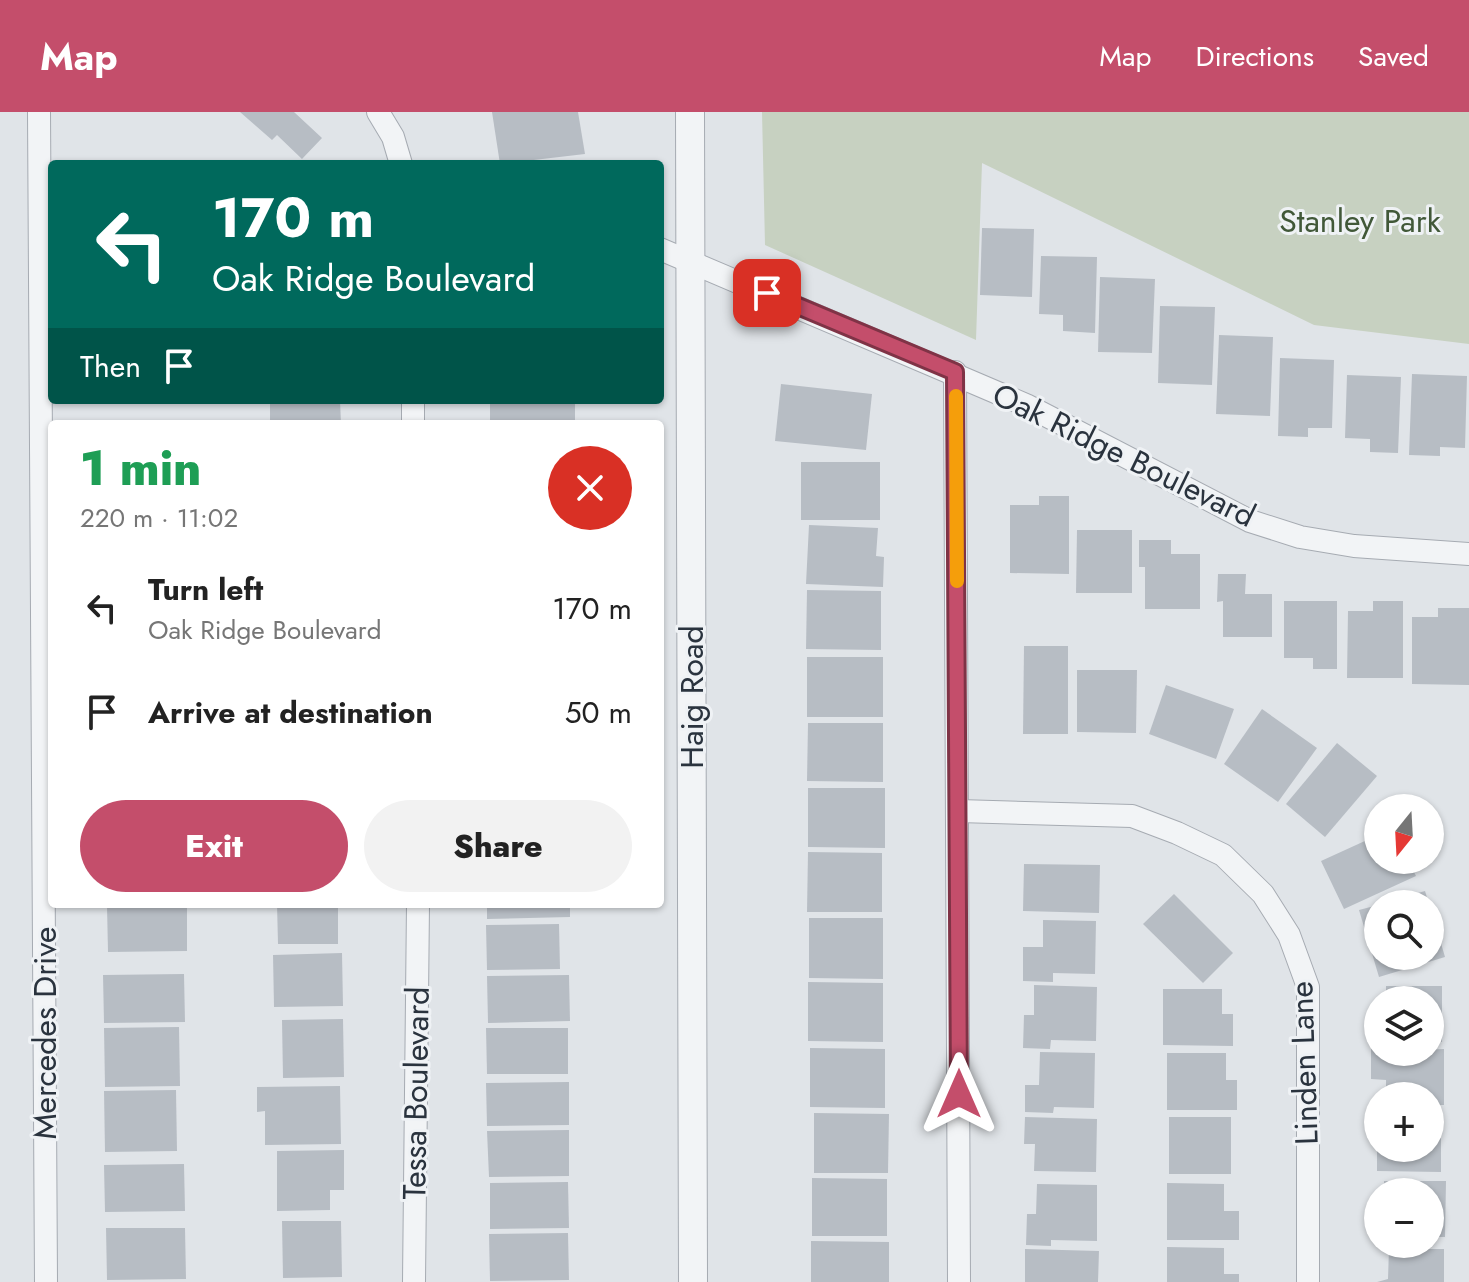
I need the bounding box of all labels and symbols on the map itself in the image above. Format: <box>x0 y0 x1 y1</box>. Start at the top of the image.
park label: Stanley Park <box>1279 198 1442 244</box>
pin <box>733 259 801 327</box>
street label: Oak Ridge Boulevard <box>985 371 1263 539</box>
street label: Haig Road <box>669 625 715 769</box>
north arrow <box>1364 794 1444 874</box>
street label: Mercedes Drive <box>22 926 68 1140</box>
street label: Linden Lane <box>1278 980 1330 1146</box>
street label: Tessa Boulevard <box>391 986 441 1200</box>
position arrow <box>917 1052 1001 1136</box>

